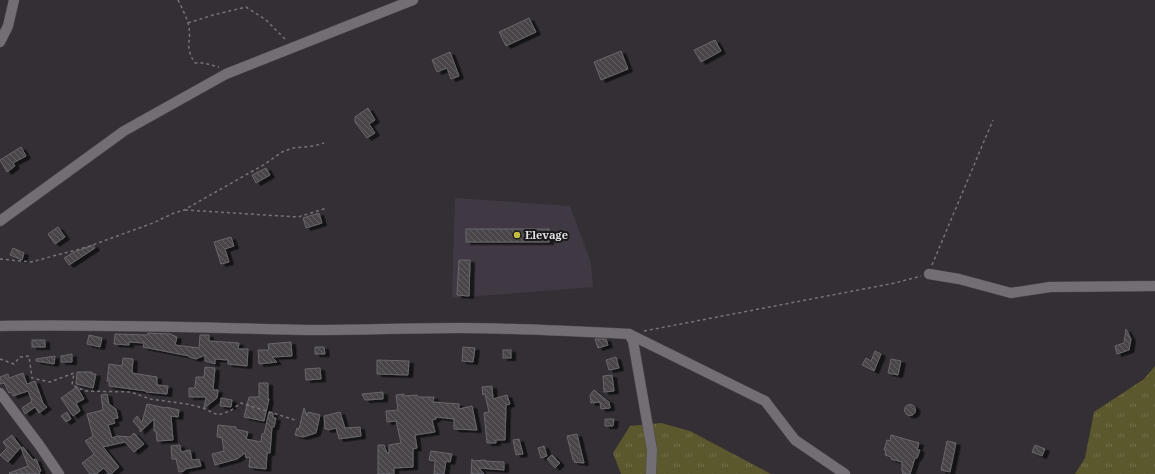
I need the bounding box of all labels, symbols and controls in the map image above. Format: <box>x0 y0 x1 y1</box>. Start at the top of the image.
place label: Elevage <box>525 227 568 242</box>
marker: Elevage <box>512 230 522 240</box>

